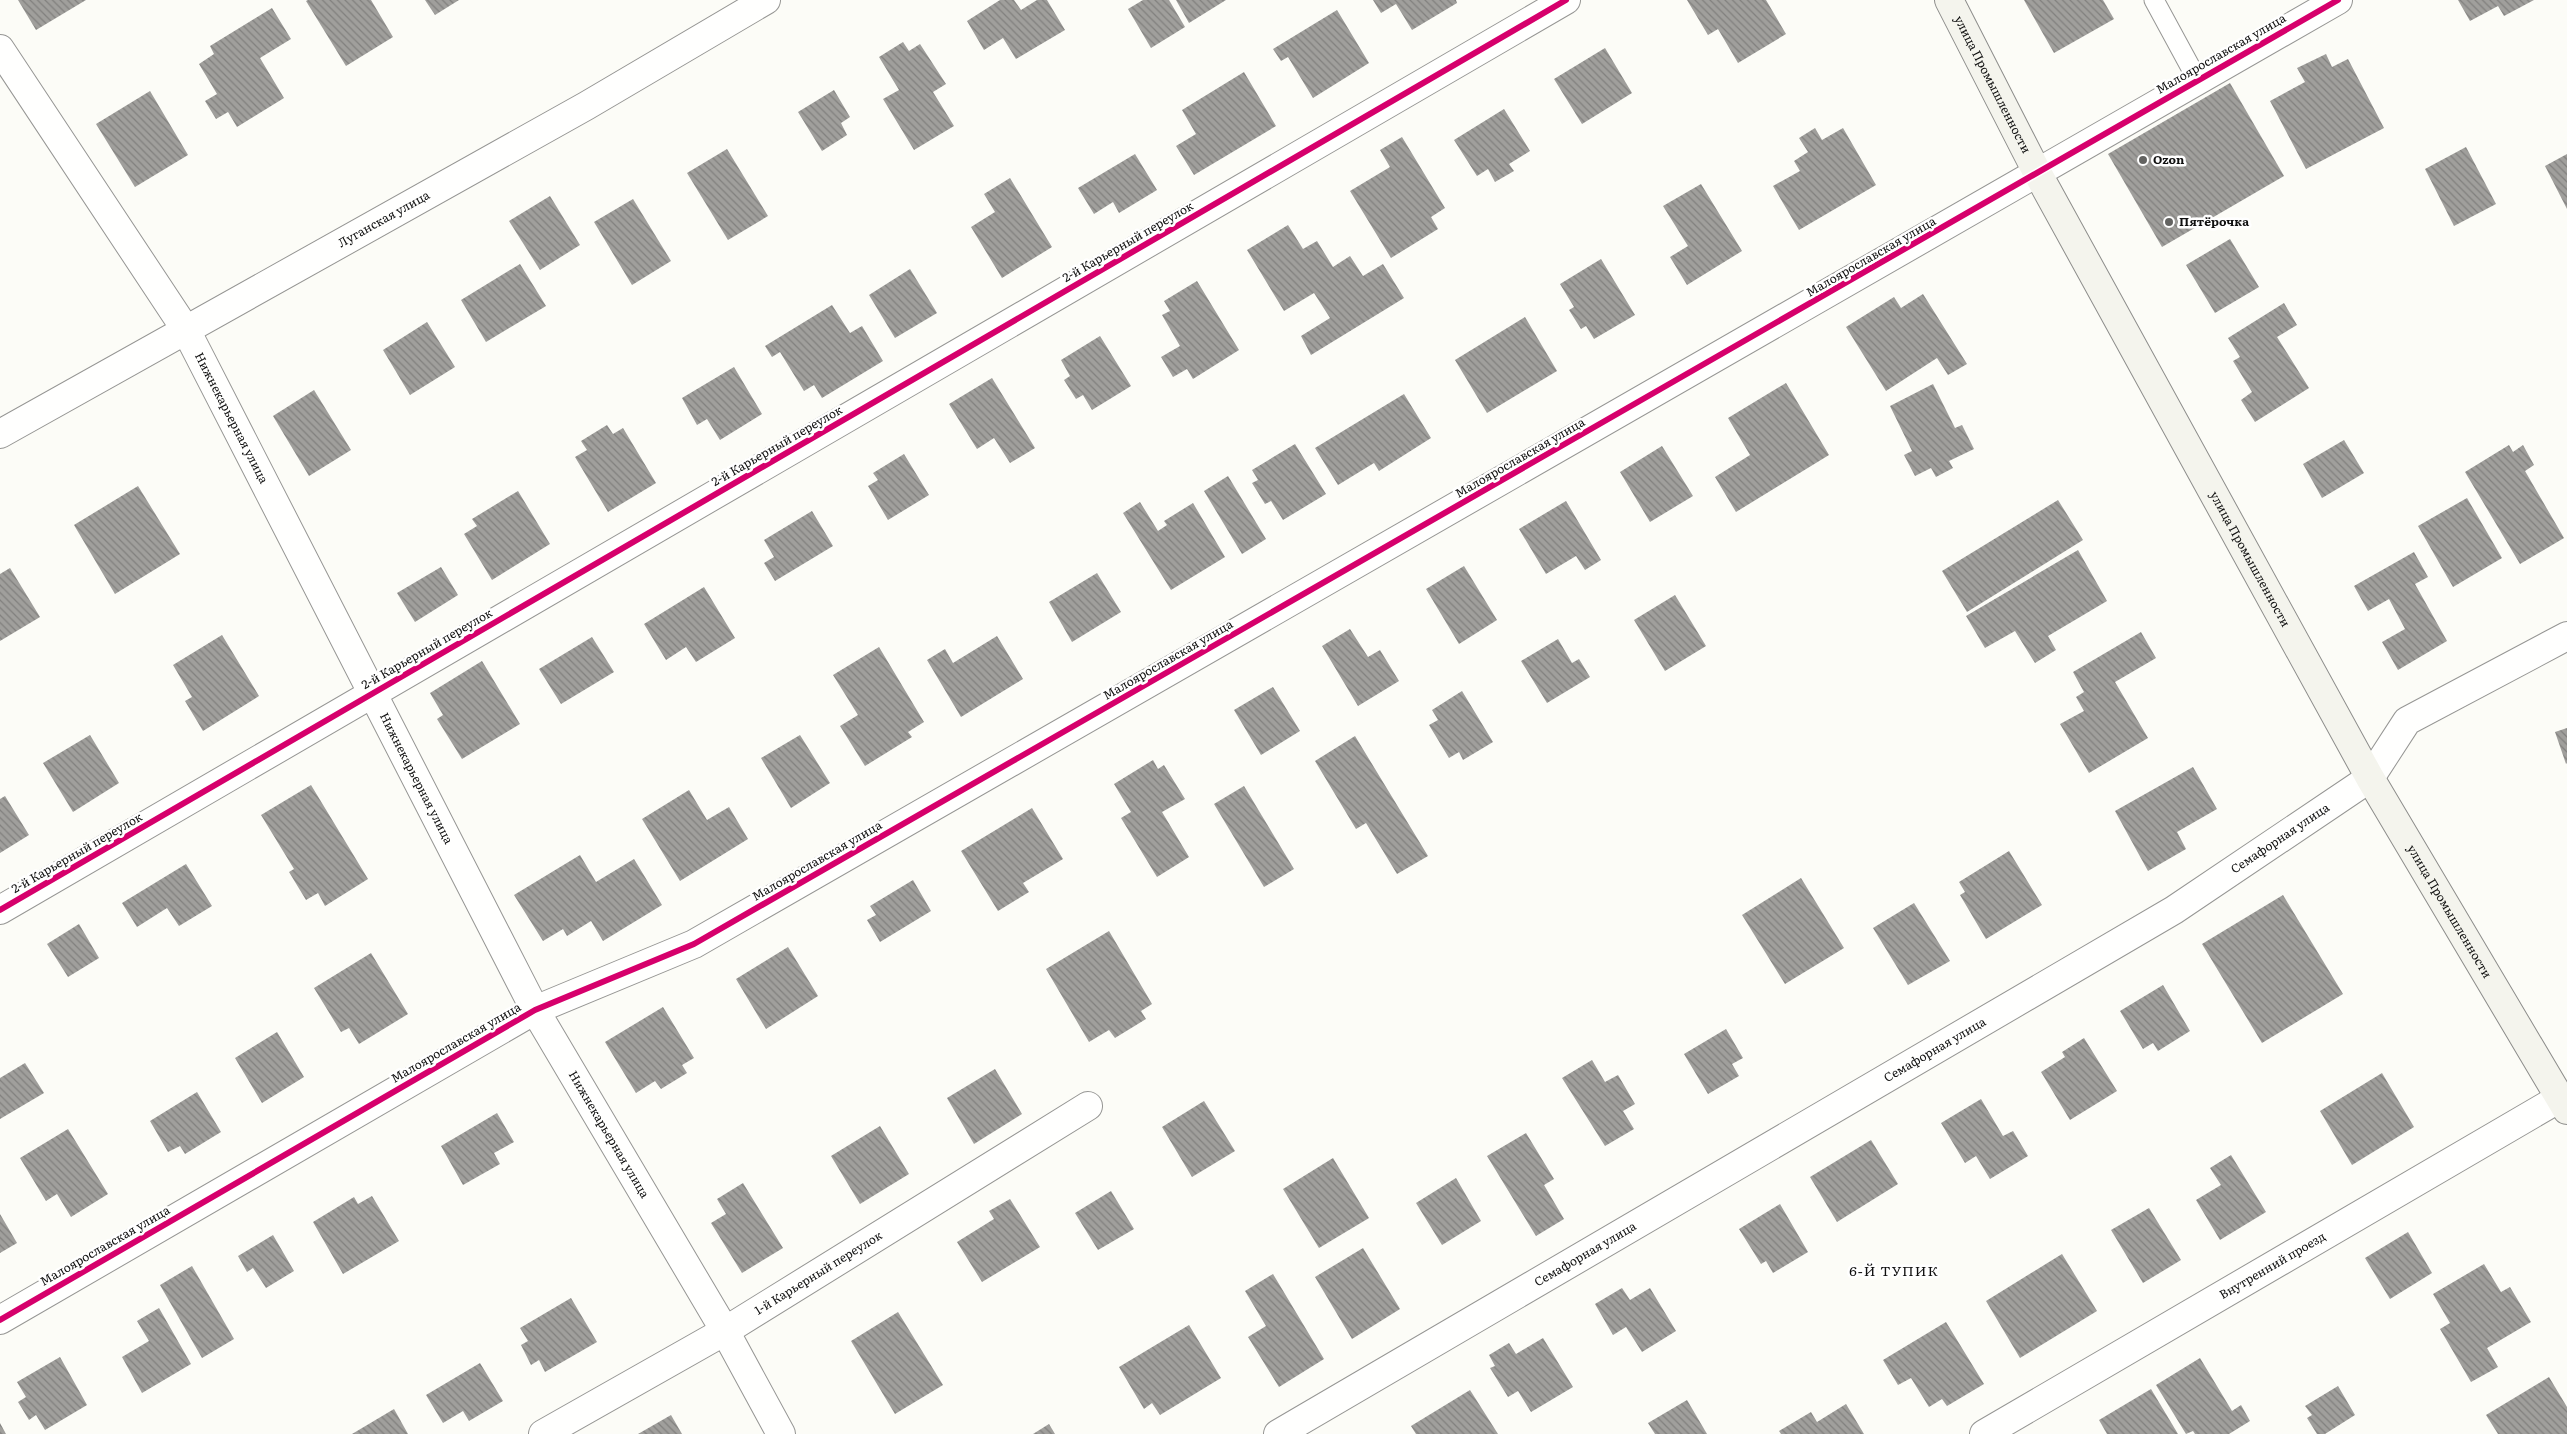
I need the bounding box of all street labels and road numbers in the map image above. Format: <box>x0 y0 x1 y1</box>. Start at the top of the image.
street label: Малоярославская улица <box>2152 8 2289 98</box>
street label: улица Промышленности <box>1950 12 2036 156</box>
street label: Луганская улица <box>334 185 433 251</box>
street label: 2-й Карьерный переулок <box>1059 196 1196 286</box>
street label: Малоярославская улица <box>1802 211 1939 301</box>
street label: Нижнекарьерная улица <box>191 349 274 487</box>
street label: 2-й Карьерный переулок <box>708 400 845 490</box>
street label: Малоярославская улица <box>1451 412 1588 502</box>
street label: улица Промышленности <box>2206 487 2295 630</box>
street label: 2-й Карьерный переулок <box>358 603 495 693</box>
street label: Малоярославская улица <box>1099 614 1236 704</box>
street label: Нижнекарьерная улица <box>376 709 458 847</box>
street label: Семафорная улица <box>2227 798 2333 877</box>
street label: 2-й Карьерный переулок <box>8 807 145 897</box>
street label: Малоярославская улица <box>748 815 885 905</box>
street label: улица Промышленности <box>2403 841 2497 981</box>
street label: Малоярославская улица <box>387 997 524 1087</box>
street label: Семафорная улица <box>1880 1012 1989 1086</box>
street label: Нижнекарьерная улица <box>565 1067 655 1202</box>
street label: Малоярославская улица <box>36 1200 173 1290</box>
street label: Семафорная улица <box>1530 1216 1640 1290</box>
street label: 1-й Карьерный переулок <box>751 1226 885 1319</box>
street label: Внутренний проезд <box>2216 1227 2328 1303</box>

